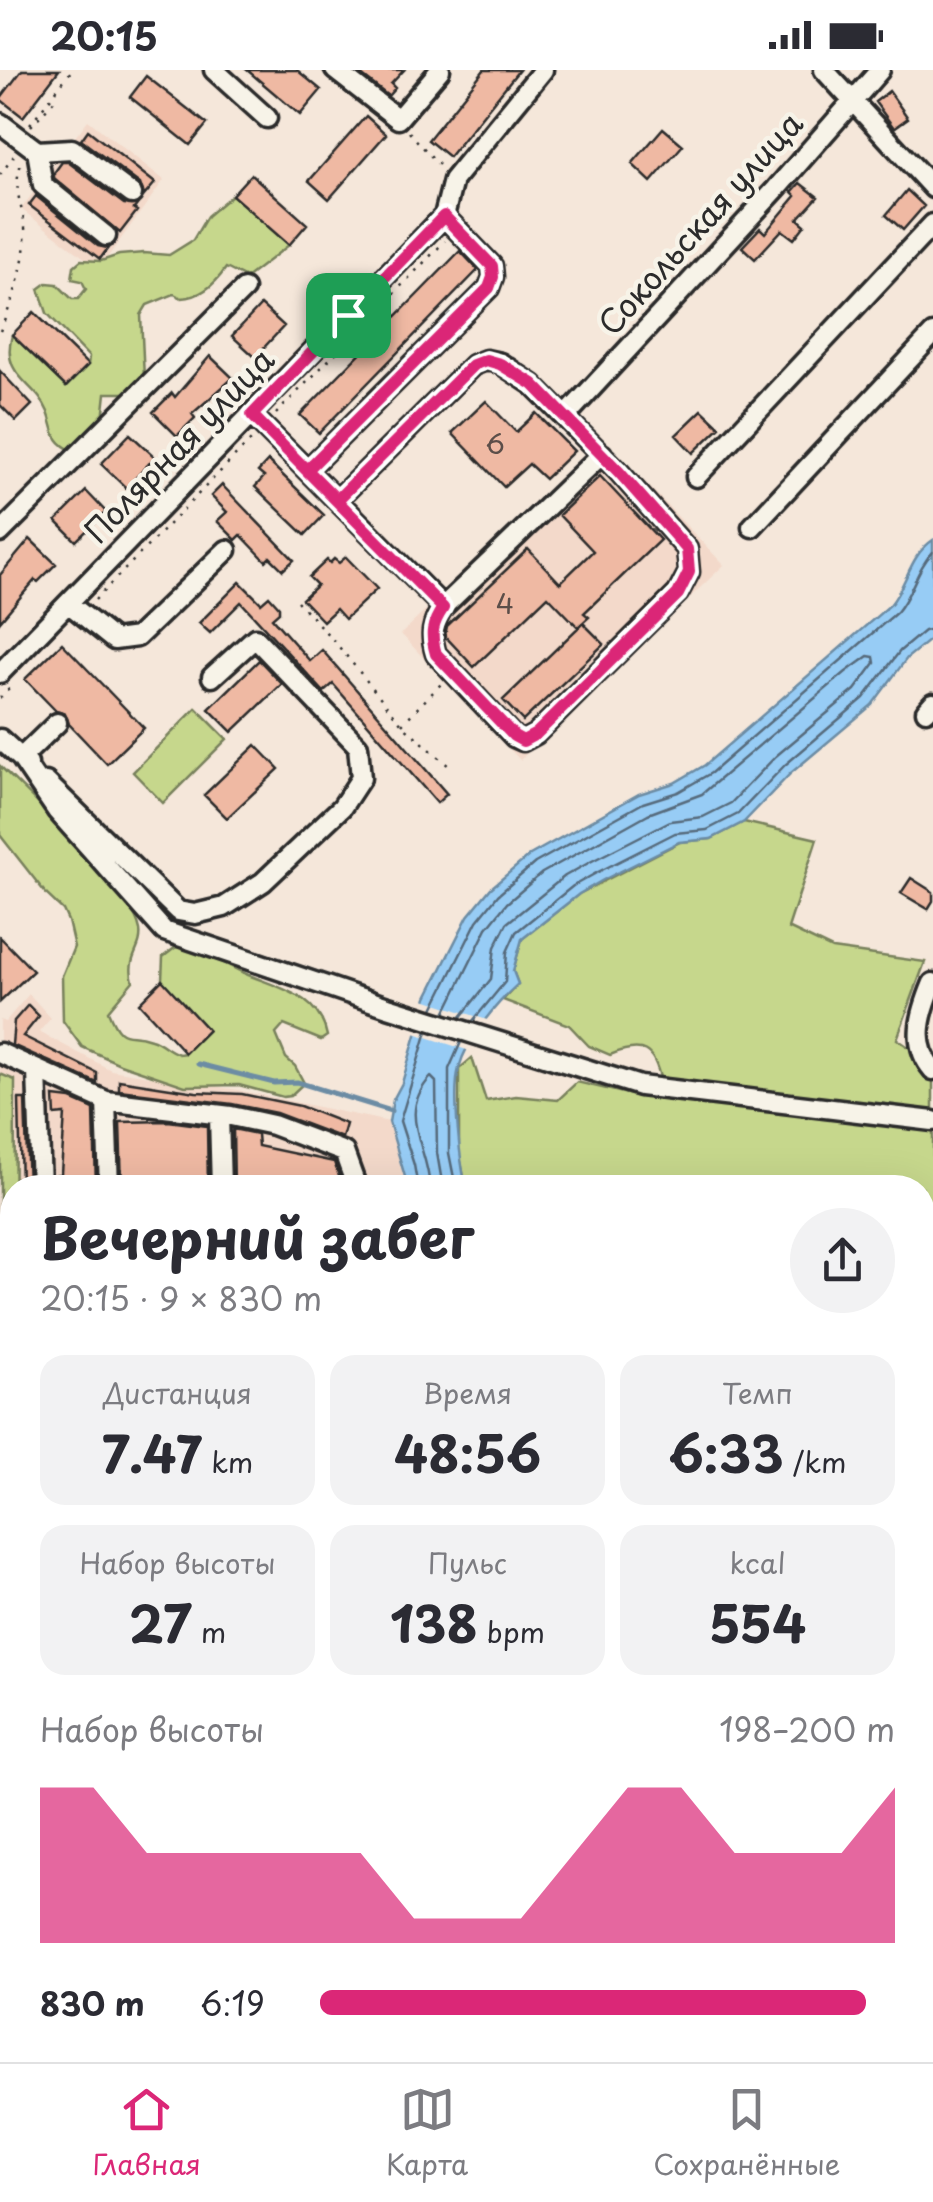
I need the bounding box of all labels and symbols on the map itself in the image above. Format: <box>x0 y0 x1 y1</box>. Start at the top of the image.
street label: Сокольская улица <box>586 100 813 345</box>
pin <box>306 273 391 358</box>
street label: Полярная улица <box>73 336 284 553</box>
house number: 6 <box>485 421 505 464</box>
house number: 4 <box>496 581 514 624</box>

